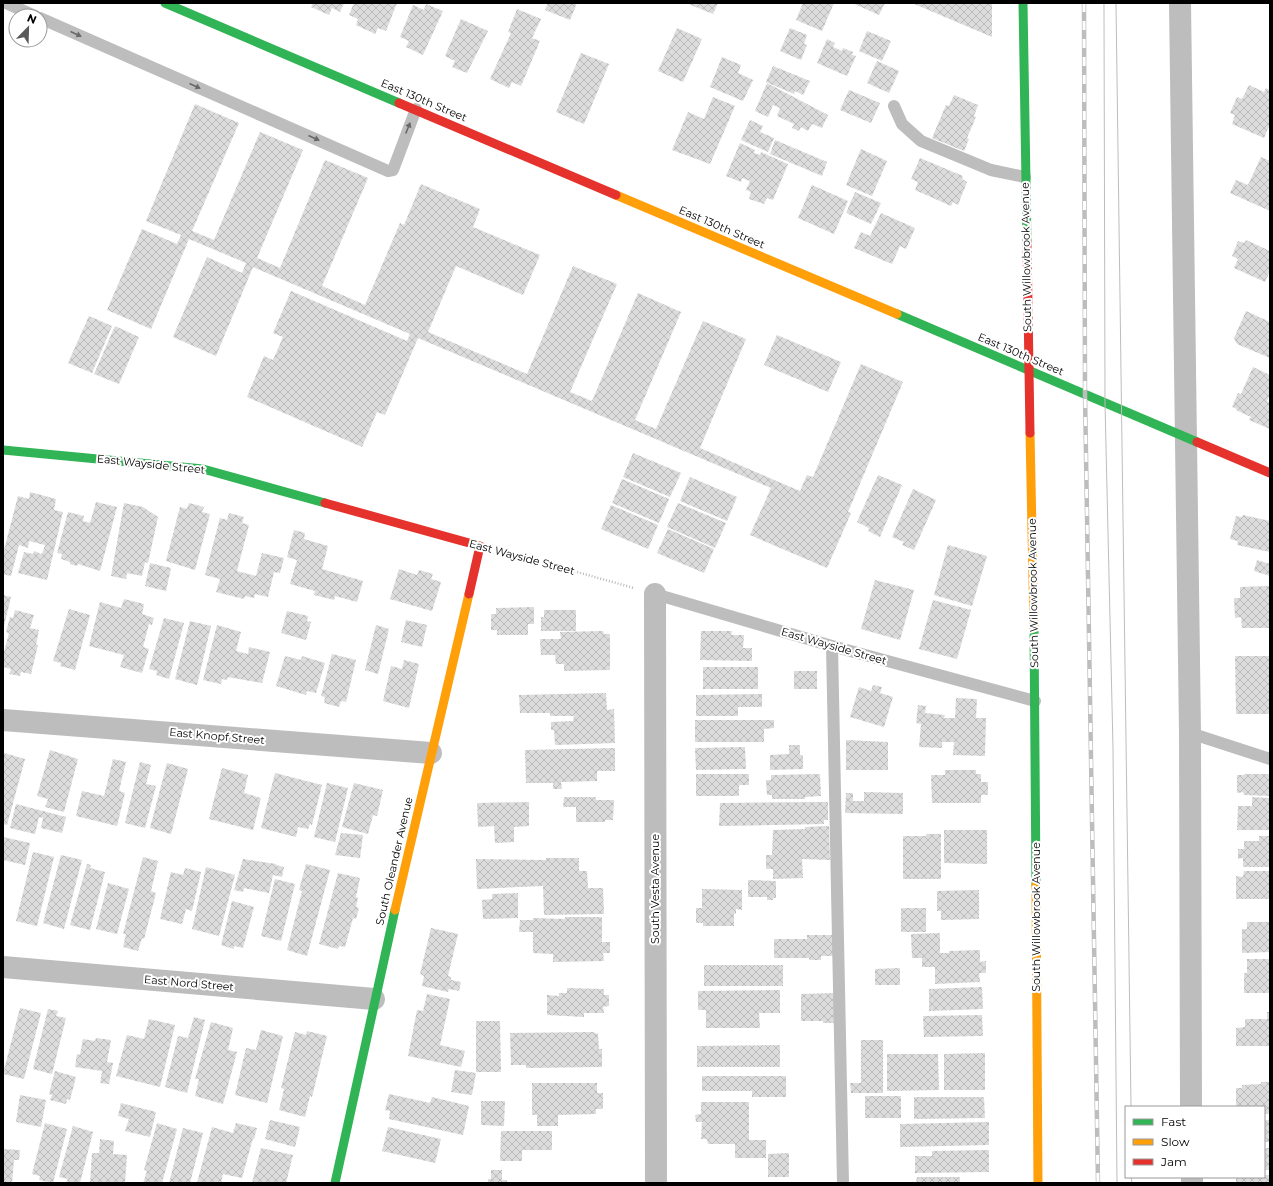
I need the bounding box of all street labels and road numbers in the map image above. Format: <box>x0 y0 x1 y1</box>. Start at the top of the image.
street label: East 130th Street <box>379 76 470 125</box>
street label: South Willowbrook Avenue <box>1018 182 1034 332</box>
street label: East 130th Street <box>677 203 768 252</box>
street label: East 130th Street <box>976 330 1067 379</box>
street label: East Wayside Street <box>96 451 206 477</box>
street label: South Willowbrook Avenue <box>1025 518 1041 668</box>
street label: East Wayside Street <box>468 536 577 578</box>
street label: East Wayside Street <box>780 624 889 668</box>
street label: East Knopf Street <box>169 725 266 747</box>
street label: South Oleander Avenue <box>372 795 416 927</box>
street label: South Vesta Avenue <box>648 834 662 944</box>
street label: South Willowbrook Avenue <box>1029 842 1043 992</box>
street label: East Nord Street <box>143 972 235 994</box>

